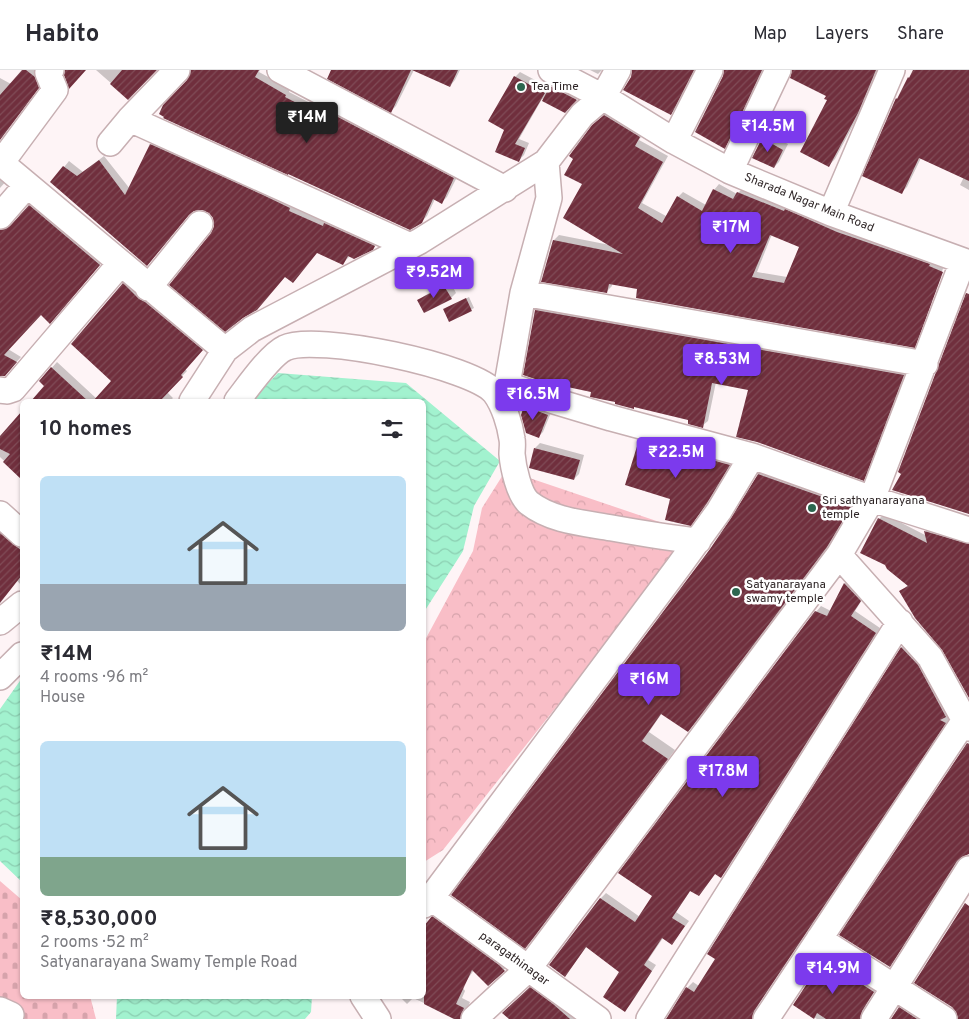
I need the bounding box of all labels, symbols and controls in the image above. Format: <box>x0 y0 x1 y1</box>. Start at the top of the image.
text: Habito <box>25 20 99 50</box>
text: Map <box>753 23 787 46</box>
text: Layers <box>815 23 869 46</box>
text: Share <box>897 23 944 46</box>
place label: Tea Time <box>531 79 579 95</box>
marker: Tea Time <box>515 81 527 93</box>
pin: ₹14M <box>277 102 337 144</box>
text: ₹14M <box>287 108 327 128</box>
pin: ₹14.5M <box>727 111 809 153</box>
text: ₹14.5M <box>741 117 795 137</box>
street label: Sharada Nagar Main Road <box>742 170 876 236</box>
pin: ₹17M <box>701 212 761 254</box>
text: ₹17M <box>712 218 750 238</box>
pin: ₹9.52M <box>393 256 475 299</box>
text: ₹9.52M <box>406 263 462 283</box>
pin: ₹8.53M <box>681 344 763 386</box>
text: ₹8.53M <box>694 350 750 370</box>
pin: ₹16.5M <box>492 378 574 421</box>
text: ₹16.5M <box>506 385 560 405</box>
icon: filters <box>378 415 406 443</box>
text: 10 homes <box>40 416 132 443</box>
pin: ₹22.5M <box>635 436 717 479</box>
text: ₹22.5M <box>648 443 704 463</box>
place label: Sri sathyanarayana temple <box>822 493 925 523</box>
marker: Sri sathyanarayana temple <box>806 502 818 514</box>
icon: home <box>178 508 268 598</box>
place label: Satyanarayana swamy temple <box>746 577 826 607</box>
marker: Satyanarayana swamy temple <box>730 586 742 598</box>
text: ₹14M <box>40 641 93 668</box>
pin: ₹16M <box>619 664 679 706</box>
text: 4 rooms · 96 m² <box>40 668 148 688</box>
text: ₹16M <box>629 670 669 690</box>
text: House <box>40 688 85 708</box>
pin: ₹17.8M <box>682 756 764 798</box>
text: ₹17.8M <box>698 762 748 782</box>
icon: home <box>178 773 268 863</box>
text: ₹8,530,000 <box>40 906 157 933</box>
street label: paragathinagar <box>476 928 552 990</box>
text: 2 rooms · 52 m² <box>40 933 149 953</box>
pin: ₹14.9M <box>792 952 874 995</box>
text: Satyanarayana Swamy Temple Road <box>40 953 297 973</box>
text: ₹14.9M <box>806 959 860 979</box>

